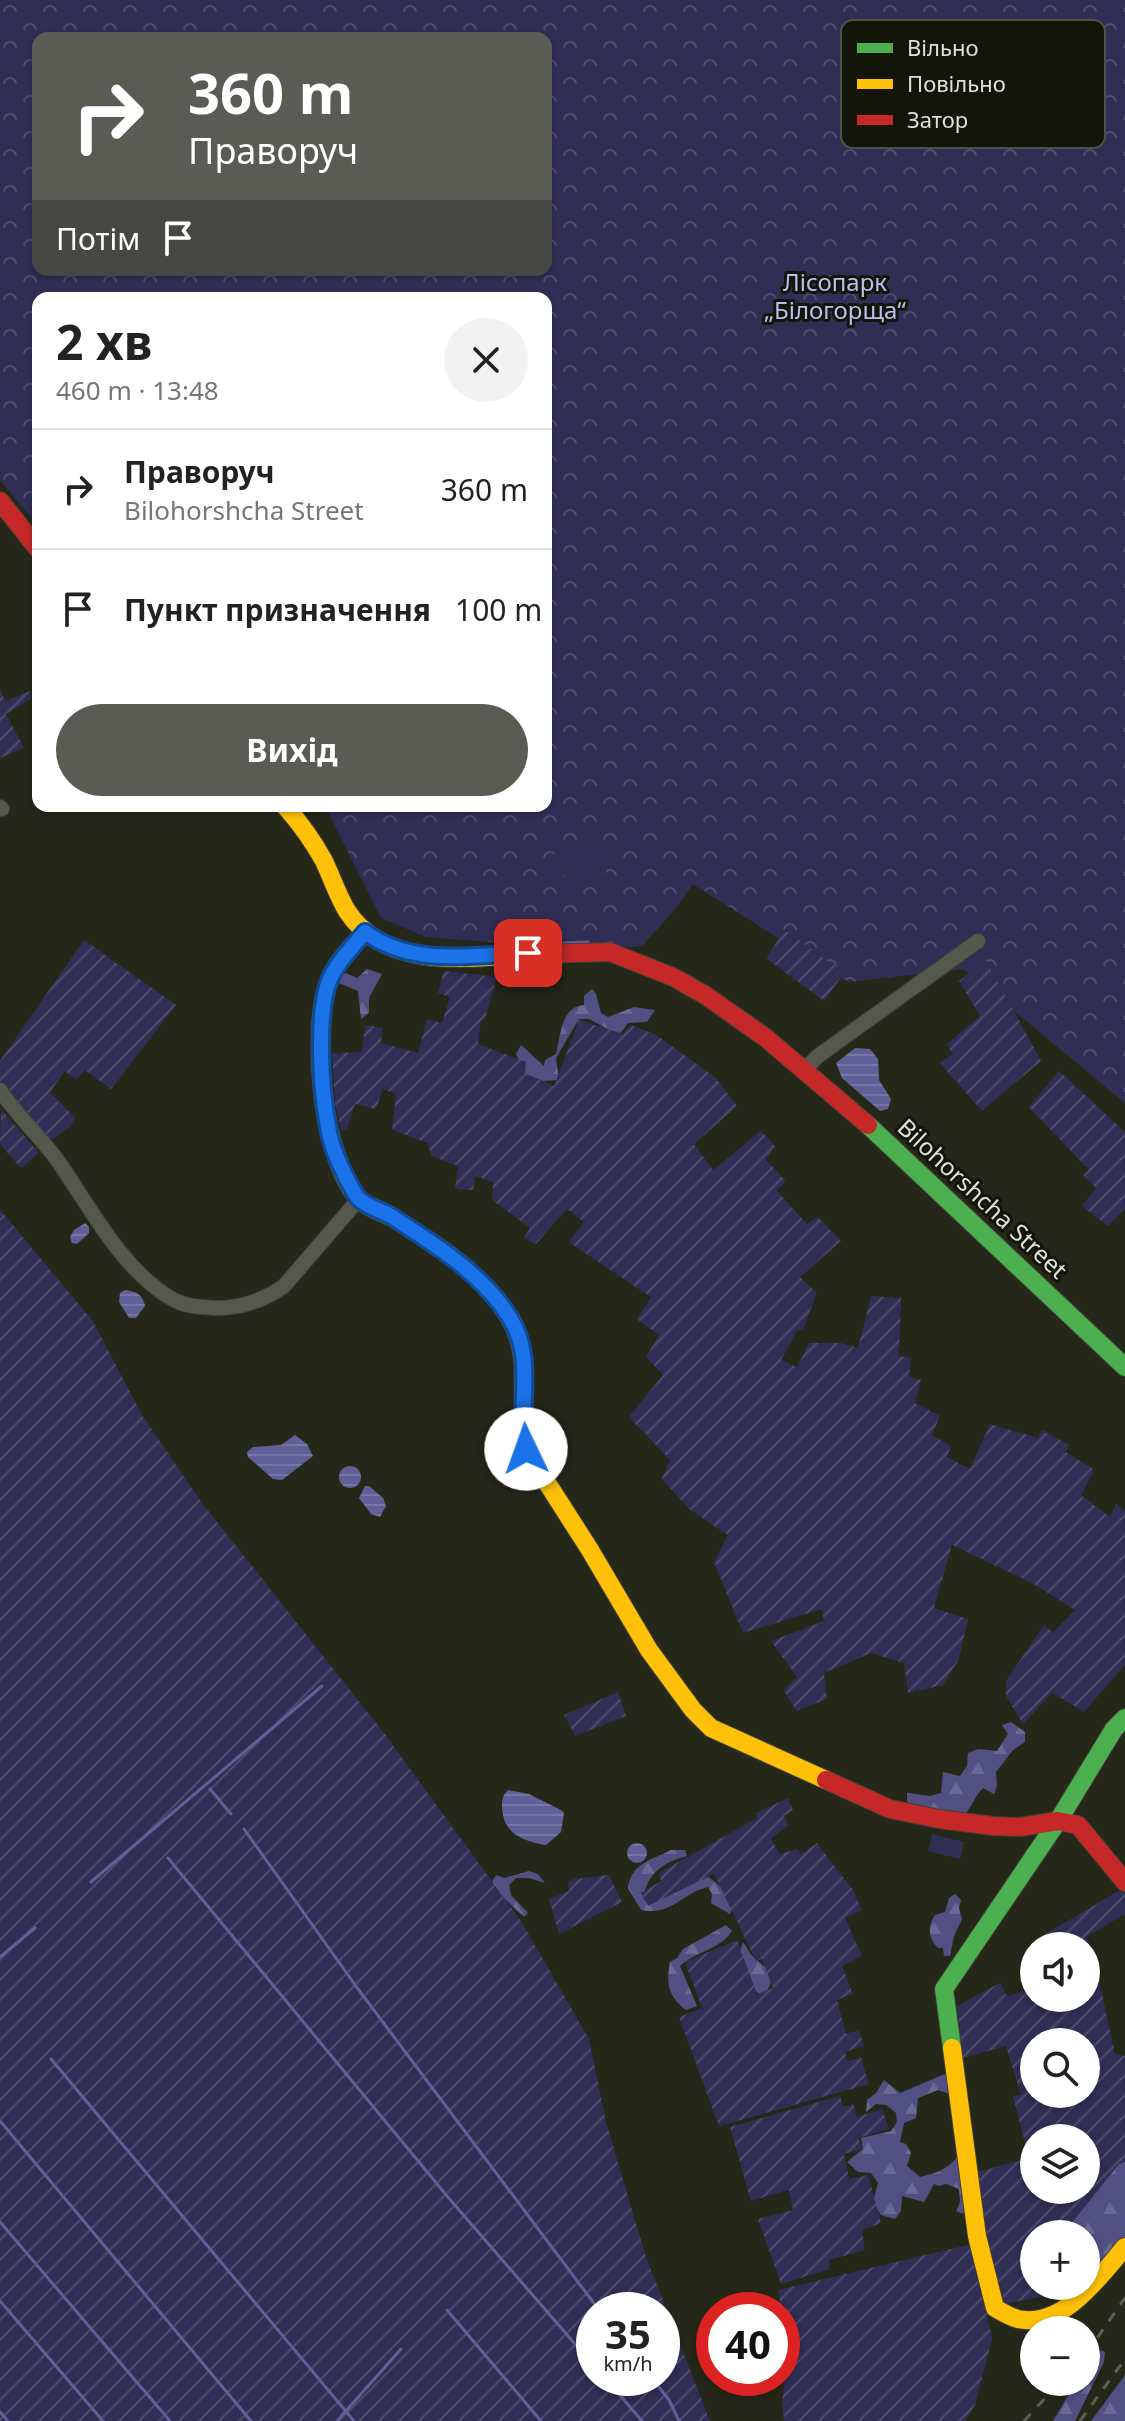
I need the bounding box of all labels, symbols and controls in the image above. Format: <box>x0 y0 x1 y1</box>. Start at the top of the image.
legend <box>841 20 1105 148</box>
text: Вільно <box>907 32 978 62</box>
text: 360 m <box>188 54 353 130</box>
icon: right <box>56 64 160 168</box>
text: Повільно <box>907 68 1006 98</box>
text: Затор <box>907 104 968 134</box>
text: Праворуч <box>188 126 358 175</box>
icon: arrive <box>156 216 200 260</box>
text: Потім <box>56 218 140 259</box>
park label: Лісопарк „Білогорща“ <box>764 265 906 326</box>
text: 2 хв <box>56 309 152 374</box>
button: close <box>444 318 528 402</box>
text: 460 m · 13:48 <box>56 372 219 408</box>
text: Праворуч <box>124 451 275 492</box>
icon: right <box>56 467 100 511</box>
text: 360 m <box>441 469 528 510</box>
text: Bilohorshcha Street <box>124 492 364 528</box>
icon: arrive <box>56 587 100 631</box>
text: Пункт призначення <box>124 589 431 630</box>
text: 100 m <box>455 589 542 630</box>
button: Вихід <box>56 704 528 796</box>
pin <box>494 919 562 987</box>
icon: arrive <box>506 931 550 975</box>
street label: Bilohorshcha Street <box>891 1110 1075 1286</box>
position arrow <box>484 1407 568 1491</box>
map controls <box>1020 1932 1100 2396</box>
button: sound <box>1020 1932 1100 2012</box>
button: search <box>1020 2028 1100 2108</box>
button: layers <box>1020 2124 1100 2204</box>
button: + <box>1020 2220 1100 2300</box>
speed limit sign: 40 <box>696 2292 800 2396</box>
text: 35 <box>605 2306 651 2361</box>
button: − <box>1020 2316 1100 2396</box>
text: km/h <box>603 2350 653 2377</box>

